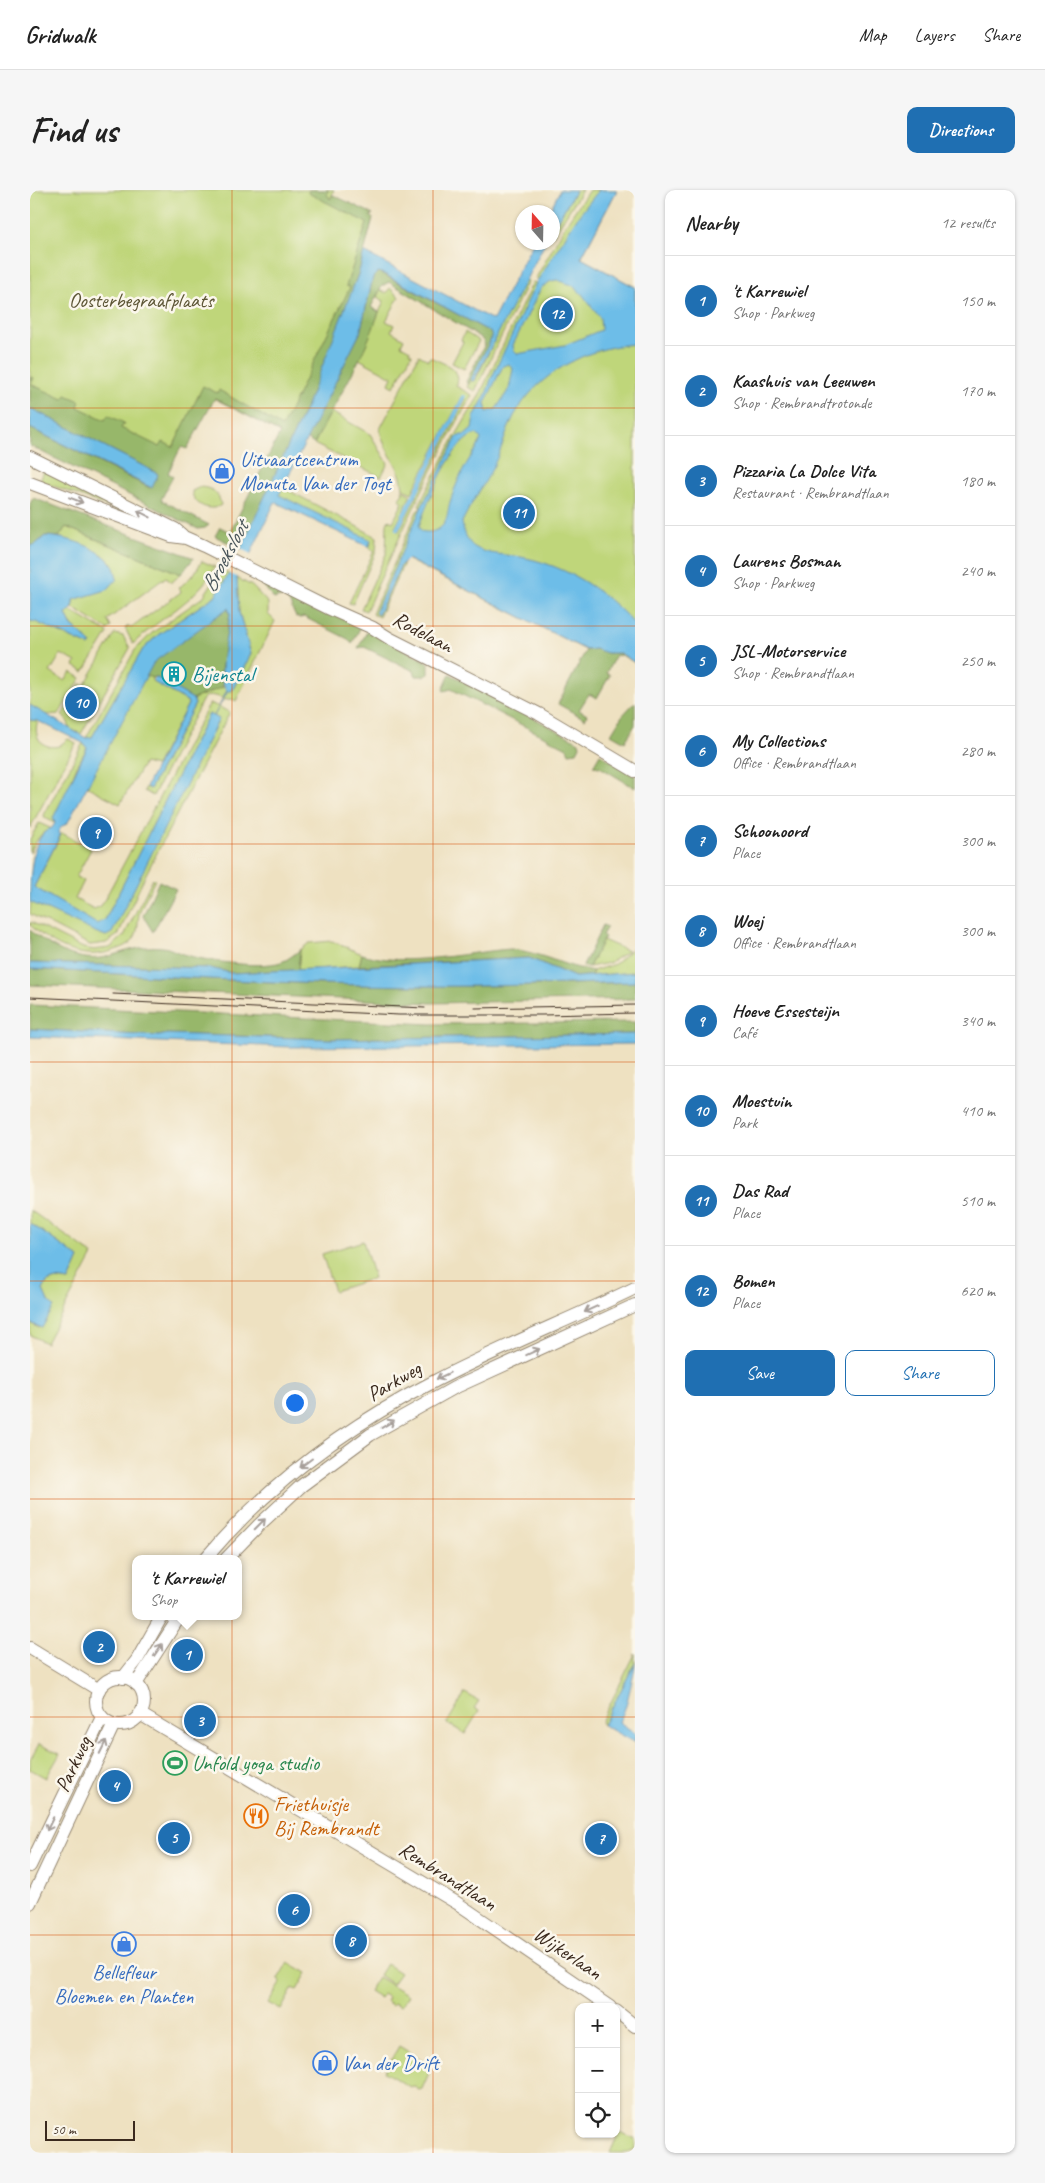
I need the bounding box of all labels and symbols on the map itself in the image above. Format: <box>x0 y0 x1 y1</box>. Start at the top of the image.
north arrow <box>515 205 560 250</box>
park label: Oosterbegraafplaats <box>69 287 215 313</box>
pin: 12 <box>541 295 573 333</box>
place label: Uitvaartcentrum Monuta Van der Togt <box>240 446 393 496</box>
shop icon: Uitvaartcentrum Monuta Van der Togt <box>209 458 235 484</box>
pin: 11 <box>503 494 535 532</box>
one-way arrow <box>67 496 83 505</box>
one-way arrow <box>137 509 152 518</box>
water label: Broeksloot <box>195 512 257 597</box>
street label: Rodelaan <box>388 605 459 659</box>
building icon: Bijenstal <box>161 661 187 687</box>
place label: Bijenstal <box>192 661 257 687</box>
pin: 10 <box>65 684 97 722</box>
pin: 9 <box>80 814 112 852</box>
one-way arrow <box>584 1304 599 1314</box>
one-way arrow <box>525 1347 540 1356</box>
street label: Parkweg <box>362 1354 427 1407</box>
one-way arrow <box>436 1372 451 1382</box>
your location <box>282 1390 308 1416</box>
one-way arrow <box>380 1419 394 1429</box>
one-way arrow <box>300 1457 313 1468</box>
one-way arrow <box>253 1518 266 1530</box>
pin: 2 <box>83 1628 115 1666</box>
pin: 1 <box>171 1636 203 1674</box>
one-way arrow <box>153 1643 163 1657</box>
pin: 3 <box>184 1702 216 1740</box>
street label: Parkweg <box>49 1731 98 1796</box>
one-way arrow <box>98 1740 108 1755</box>
sports icon: Unfold yoga studio <box>162 1750 188 1776</box>
place label: Unfold yoga studio <box>192 1750 321 1776</box>
pin: 4 <box>99 1767 131 1805</box>
place label: Friethuisje Bij Rembrandt <box>274 1791 381 1841</box>
restaurant icon: Friethuisje Bij Rembrandt <box>243 1803 269 1829</box>
one-way arrow <box>45 1816 55 1831</box>
pin: 5 <box>158 1819 190 1857</box>
pin: 7 <box>585 1820 617 1858</box>
street label: Rembrandtlaan <box>394 1836 502 1917</box>
pin: 6 <box>278 1891 310 1929</box>
street label: Wijkerlaan <box>529 1921 608 1986</box>
pin: 8 <box>335 1922 367 1960</box>
shop icon: Bellefleur Bloemen en Planten <box>111 1931 137 1957</box>
place label: Bellefleur Bloemen en Planten <box>55 1959 194 2009</box>
shop icon: Van der Drift <box>312 2050 338 2076</box>
place label: Van der Drift <box>342 2050 441 2076</box>
scale bar <box>45 2118 135 2141</box>

